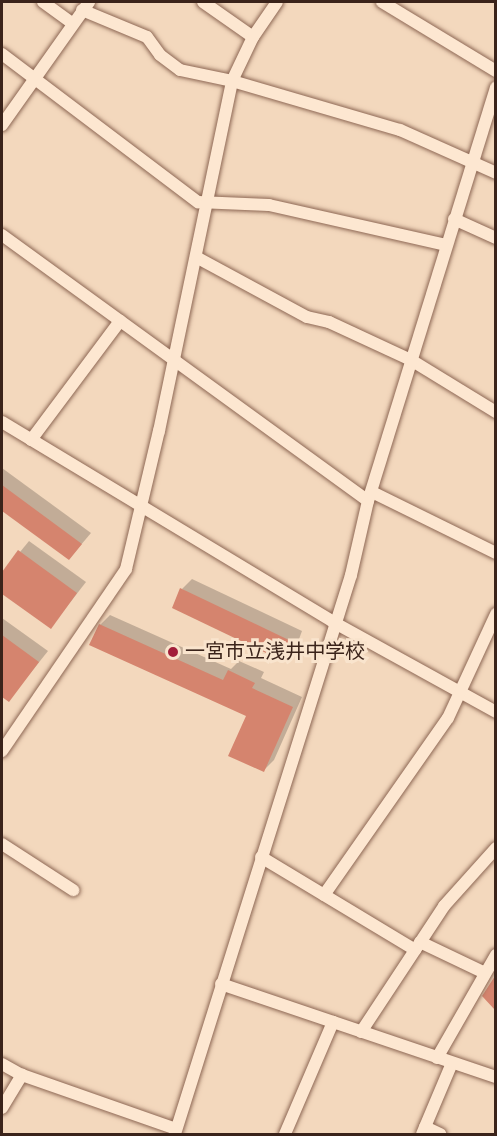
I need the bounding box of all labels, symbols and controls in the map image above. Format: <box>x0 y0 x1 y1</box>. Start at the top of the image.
place label: 一宮市立浅井中学校 <box>185 640 365 664</box>
marker: 一宮市立浅井中学校 <box>166 645 180 659</box>

